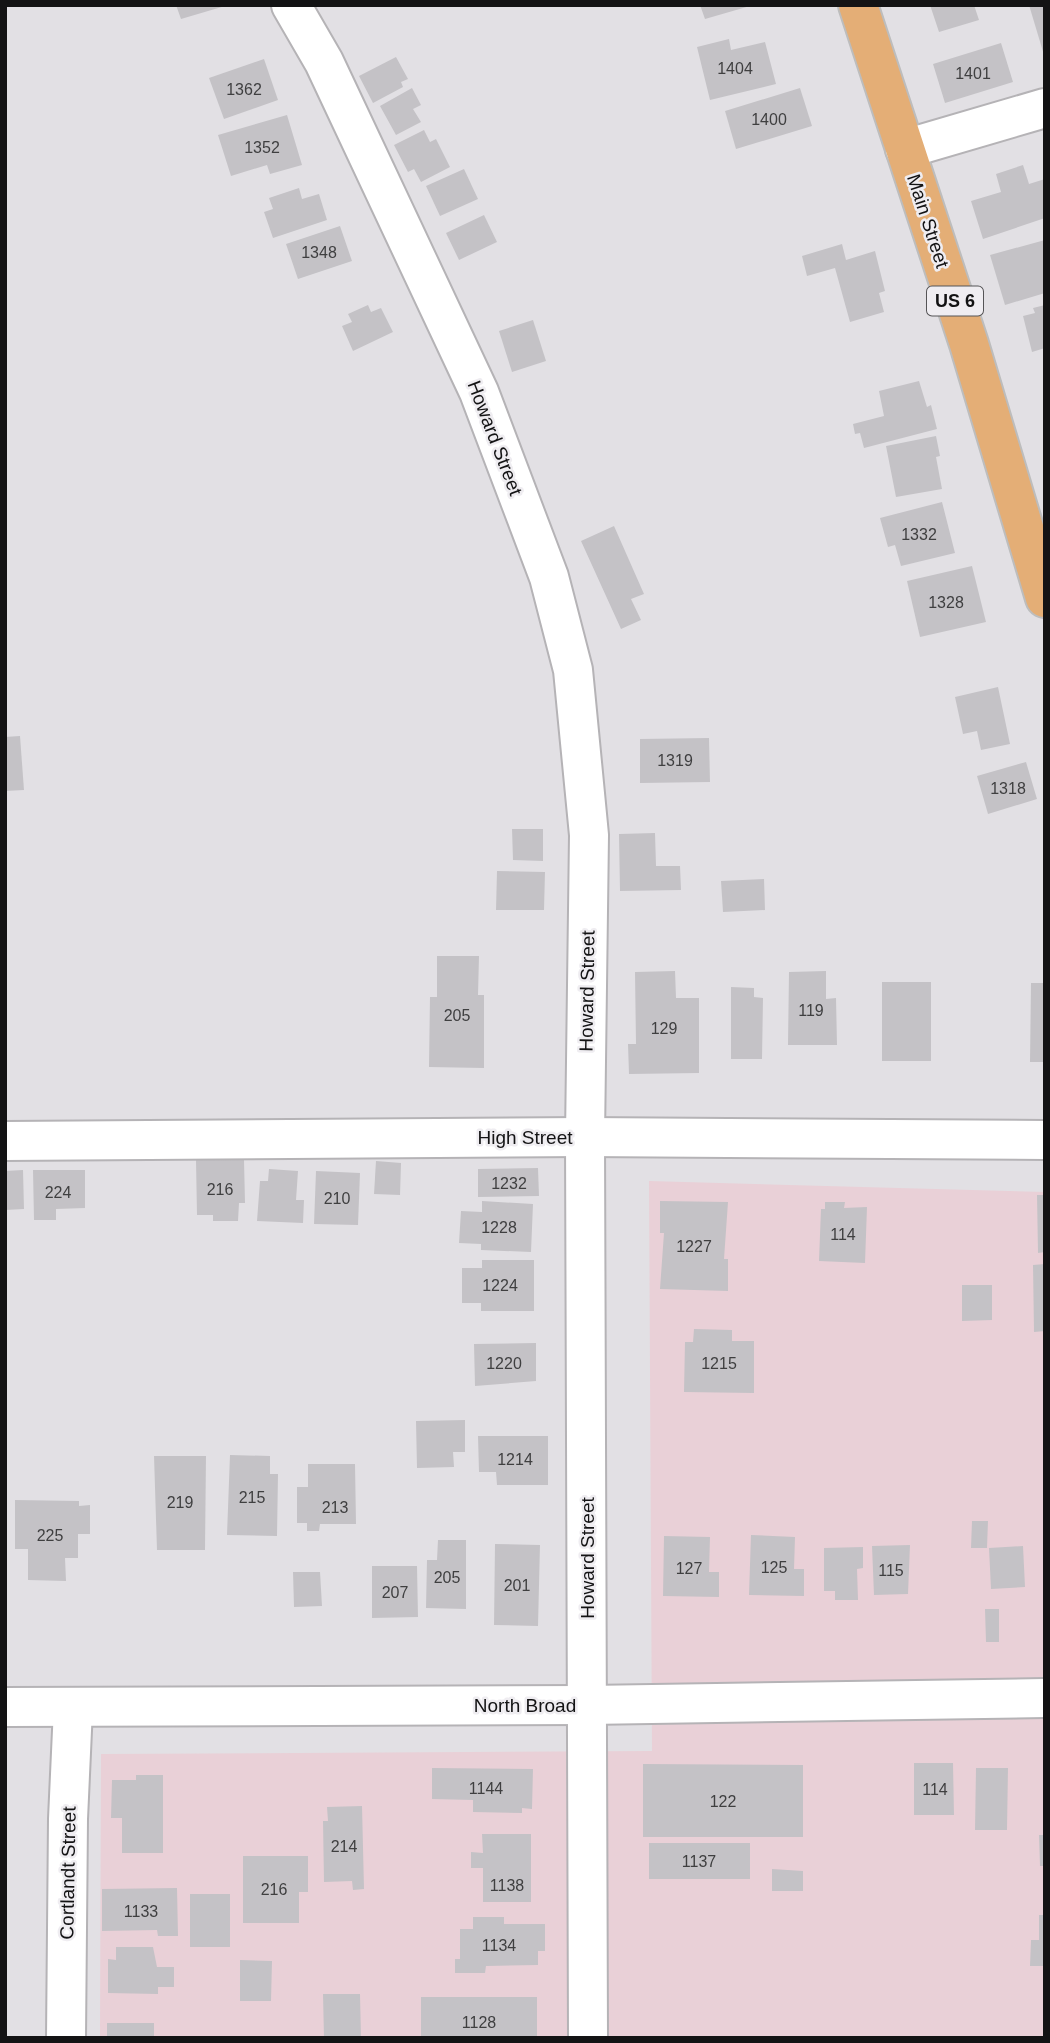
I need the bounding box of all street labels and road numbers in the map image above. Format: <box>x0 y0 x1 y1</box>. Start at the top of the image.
street label: Main Street <box>903 172 953 271</box>
road number: US 6 <box>927 286 983 316</box>
street label: Howard Street <box>463 378 527 499</box>
street label: Howard Street <box>575 929 599 1052</box>
street label: High Street <box>477 1127 573 1148</box>
street label: Howard Street <box>577 1497 598 1619</box>
street label: North Broad <box>474 1695 576 1716</box>
street label: Cortlandt Street <box>56 1806 80 1940</box>

